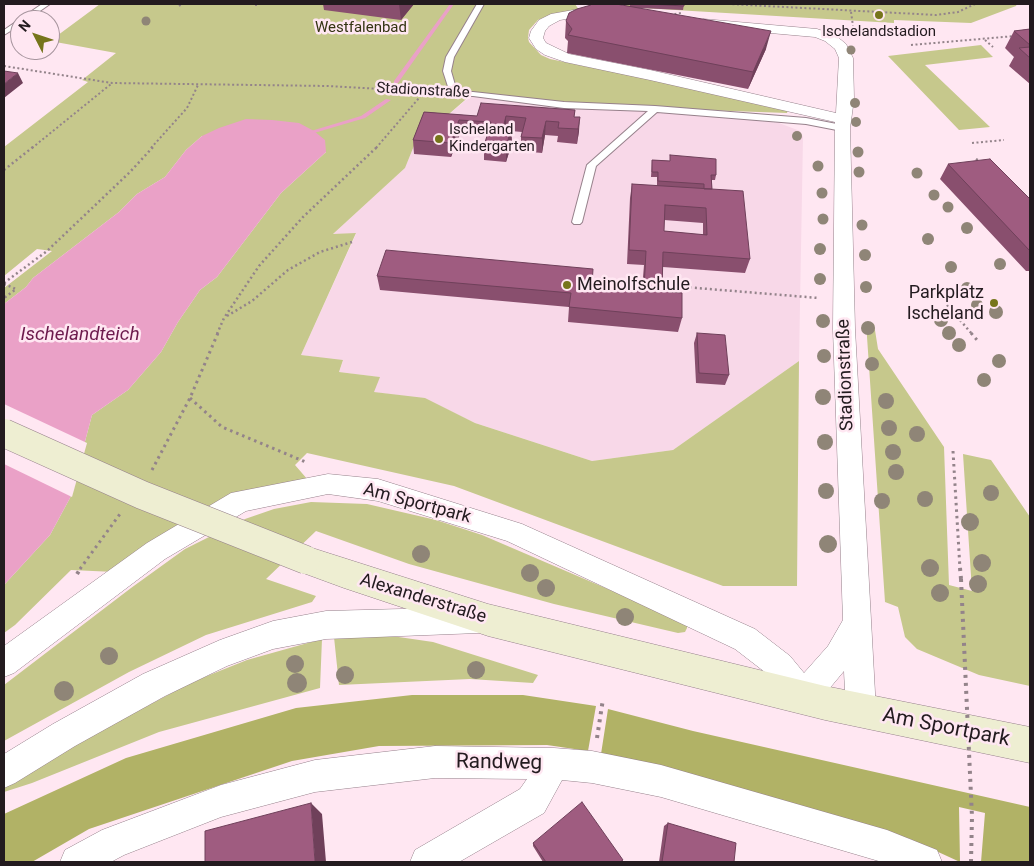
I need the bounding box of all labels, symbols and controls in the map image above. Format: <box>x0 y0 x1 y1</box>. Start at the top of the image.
marker: Ischelandstadion <box>873 9 885 21</box>
north arrow <box>10 10 60 60</box>
text: N <box>15 17 34 35</box>
park label: Westfalenbad <box>315 19 407 37</box>
place label: Ischelandstadion <box>822 23 936 41</box>
street label: Stadionstraße <box>376 80 470 102</box>
place label: Ischeland Kindergarten <box>449 121 535 156</box>
marker: Ischeland Kindergarten <box>433 133 445 145</box>
place label: Meinolfschule <box>577 274 690 296</box>
marker: Meinolfschule <box>561 279 573 291</box>
place label: Parkplatz Ischeland <box>907 282 984 324</box>
marker: Parkplatz Ischeland <box>988 297 1000 309</box>
street label: Stadionstraße <box>833 319 859 431</box>
water label: Ischelandteich <box>20 324 140 346</box>
street label: Am Sportpark <box>361 479 473 529</box>
street label: Alexanderstraße <box>357 570 489 628</box>
street label: Am Sportpark <box>880 703 1012 753</box>
street label: Randweg <box>456 750 542 776</box>

